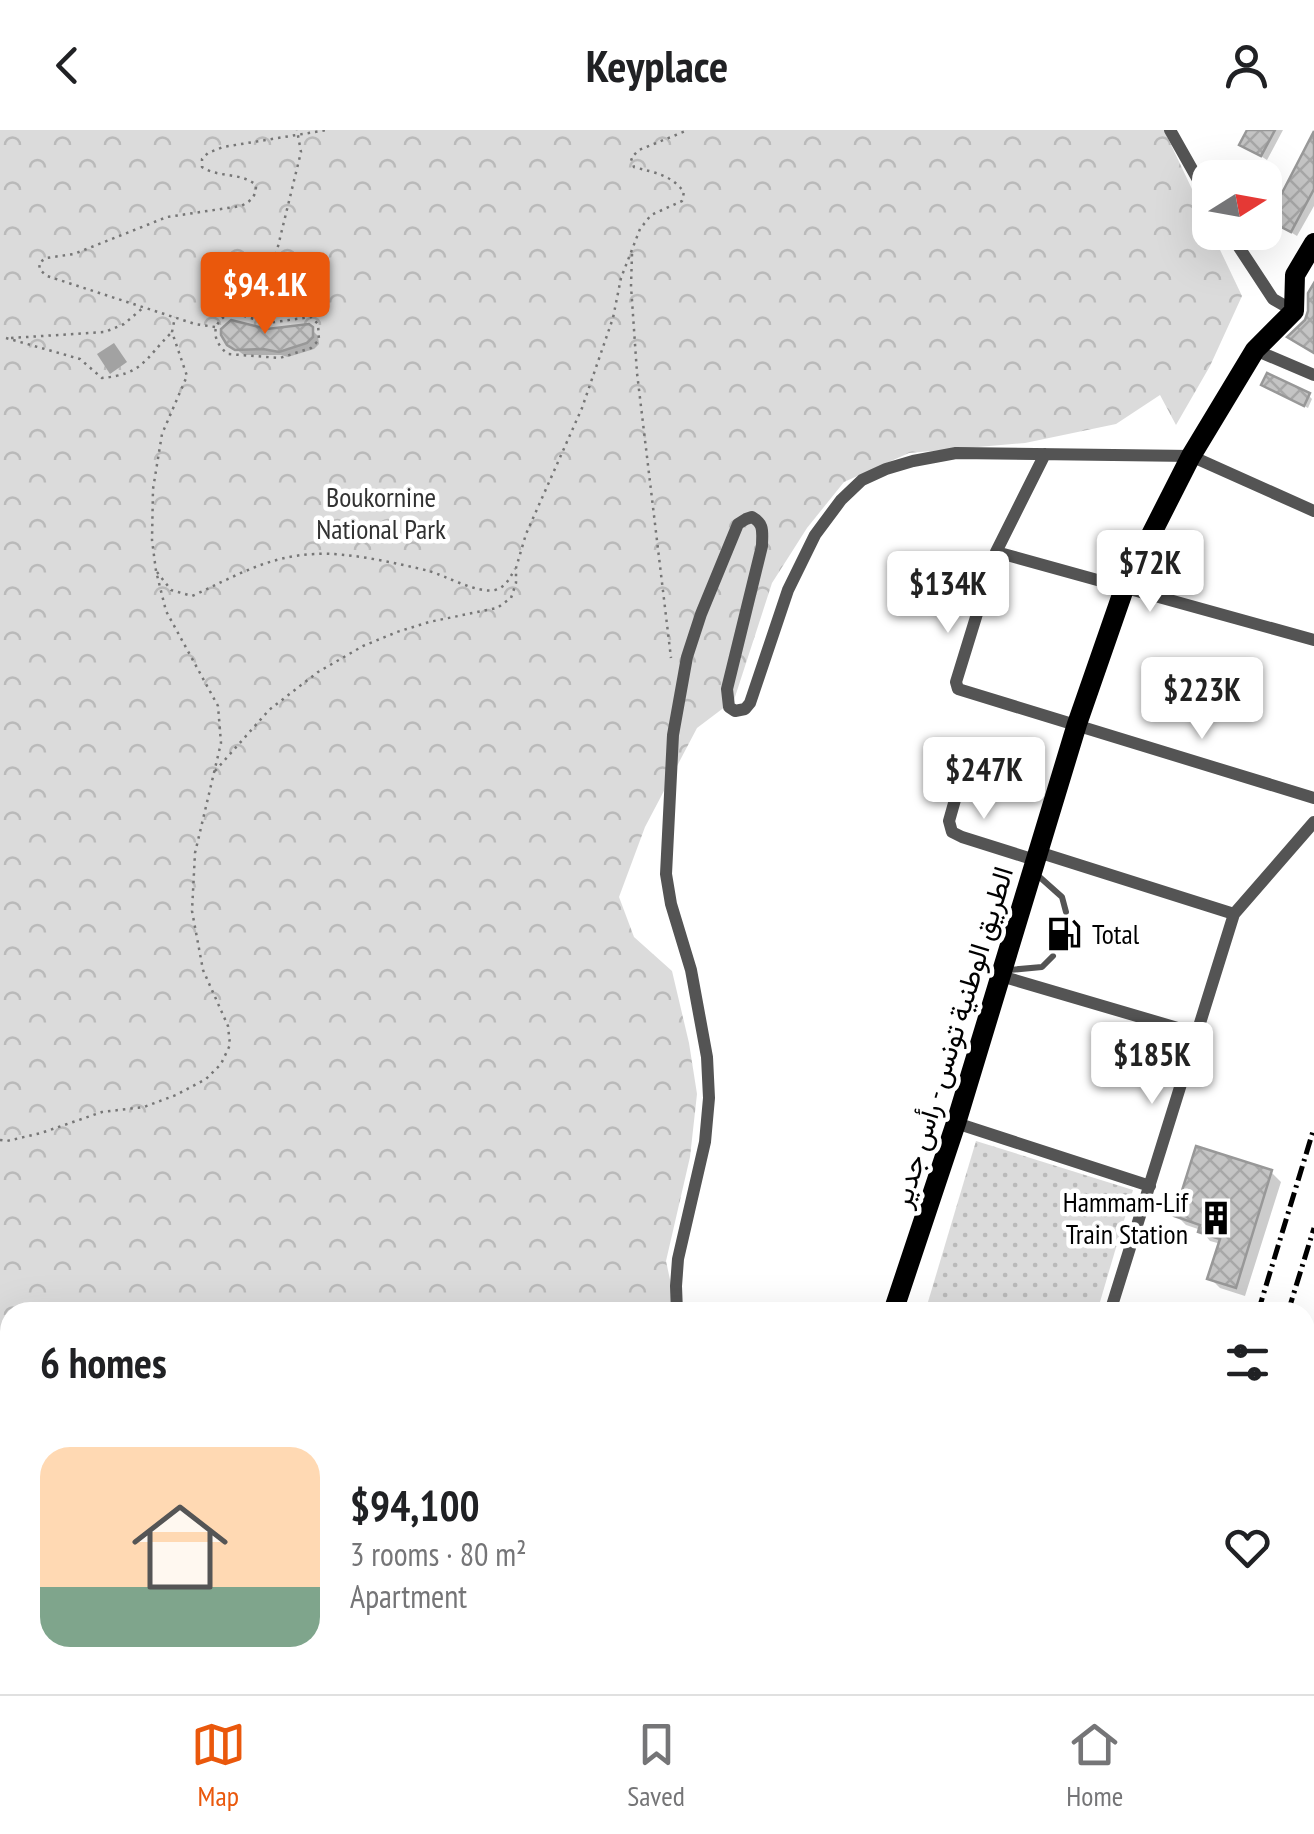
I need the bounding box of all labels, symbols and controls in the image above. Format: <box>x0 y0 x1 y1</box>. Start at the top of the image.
text: Keyplace <box>586 36 728 94</box>
icon: back <box>40 38 95 93</box>
icon: person <box>1219 38 1274 93</box>
north arrow <box>1192 160 1282 250</box>
map controls <box>1192 160 1282 250</box>
pin: $94.1K <box>184 252 346 337</box>
text: $94.1K <box>223 263 307 305</box>
park label: Boukornine National Park <box>316 478 446 547</box>
pin: $72K <box>1091 530 1209 615</box>
text: $72K <box>1119 541 1181 583</box>
pin: $134K <box>878 551 1018 636</box>
text: $134K <box>909 562 987 604</box>
pin: $223K <box>1132 657 1272 742</box>
text: $223K <box>1163 668 1241 710</box>
pin: $247K <box>914 737 1054 822</box>
text: $247K <box>945 748 1023 790</box>
street label: الطريق الوطنية تونس - رأس جدير <box>882 862 1021 1213</box>
fuel station icon: Total <box>1045 915 1083 953</box>
place label: Total <box>1092 915 1140 952</box>
pin: $185K <box>1082 1022 1222 1107</box>
text: $185K <box>1113 1033 1191 1075</box>
place label: Hammam-Lif Train Station <box>1063 1183 1190 1252</box>
building icon: Hammam-Lif Train Station <box>1197 1199 1235 1237</box>
text: 6 homes <box>40 1335 167 1390</box>
icon: filters <box>1220 1335 1275 1390</box>
text: $94,100 <box>350 1478 480 1533</box>
icon: home <box>120 1487 240 1607</box>
icon: heart <box>1220 1520 1275 1575</box>
text: 3 rooms · 80 m² <box>350 1533 527 1575</box>
text: Apartment <box>350 1575 467 1617</box>
tab: Map <box>191 1717 246 1814</box>
tab: Saved <box>627 1717 685 1814</box>
tab: Home <box>1066 1717 1123 1814</box>

